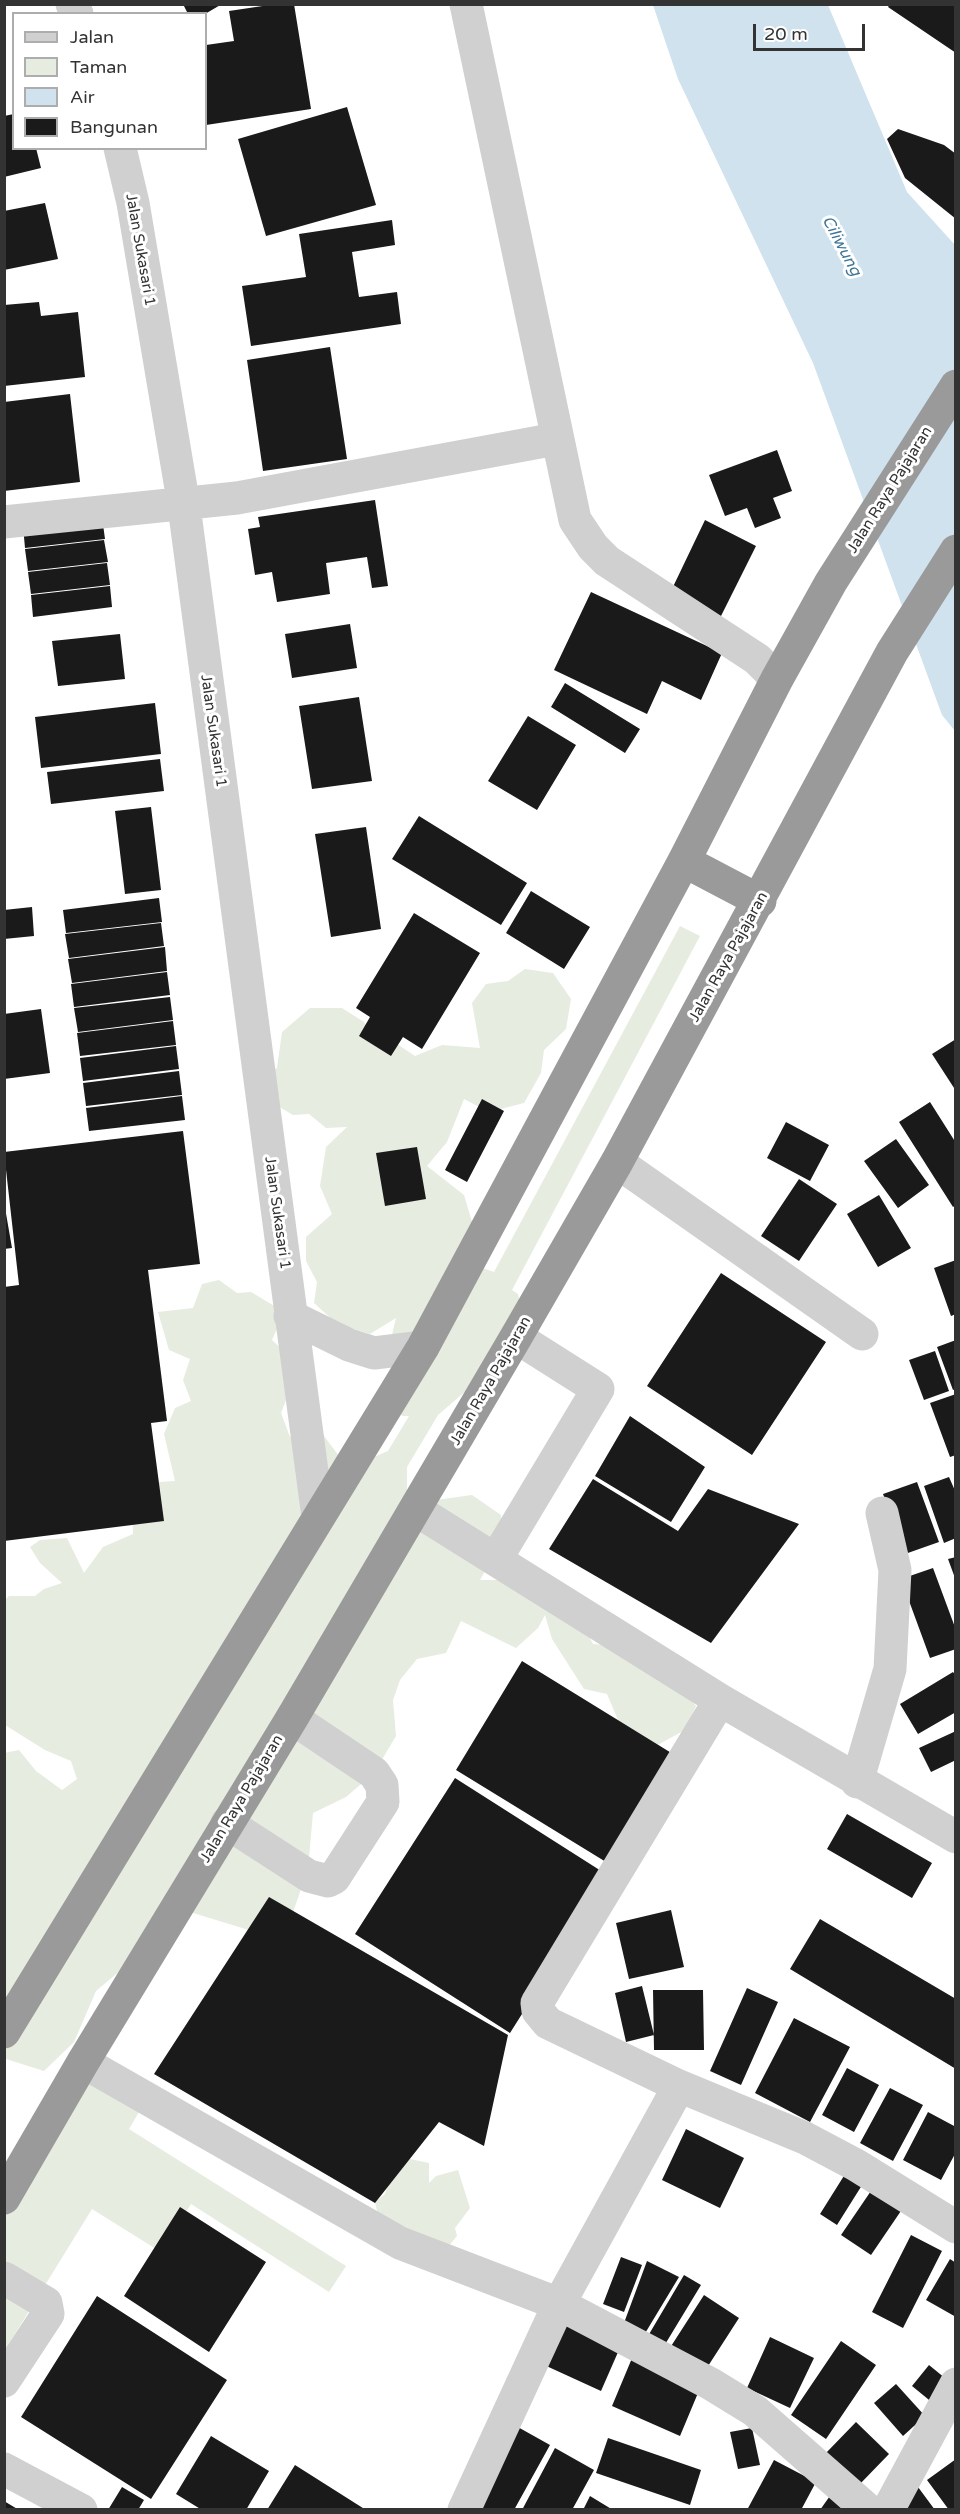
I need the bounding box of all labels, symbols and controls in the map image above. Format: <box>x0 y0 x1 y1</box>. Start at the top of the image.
legend <box>12 12 207 150</box>
scale bar <box>756 12 868 50</box>
text: 20 m <box>764 23 808 45</box>
text: Jalan <box>70 26 114 48</box>
text: Taman <box>70 56 127 78</box>
text: Air <box>70 86 95 108</box>
text: Bangunan <box>70 116 158 138</box>
street label: Jalan Sukasari 1 <box>121 192 159 308</box>
water label: Ciliwung <box>817 213 865 279</box>
street label: Jalan Raya Pajajaran <box>844 423 936 557</box>
street label: Jalan Sukasari 1 <box>196 673 230 789</box>
street label: Jalan Raya Pajajaran <box>686 889 772 1025</box>
street label: Jalan Sukasari 1 <box>260 1155 294 1271</box>
street label: Jalan Raya Pajajaran <box>447 1313 535 1449</box>
street label: Jalan Raya Pajajaran <box>197 1732 287 1866</box>

